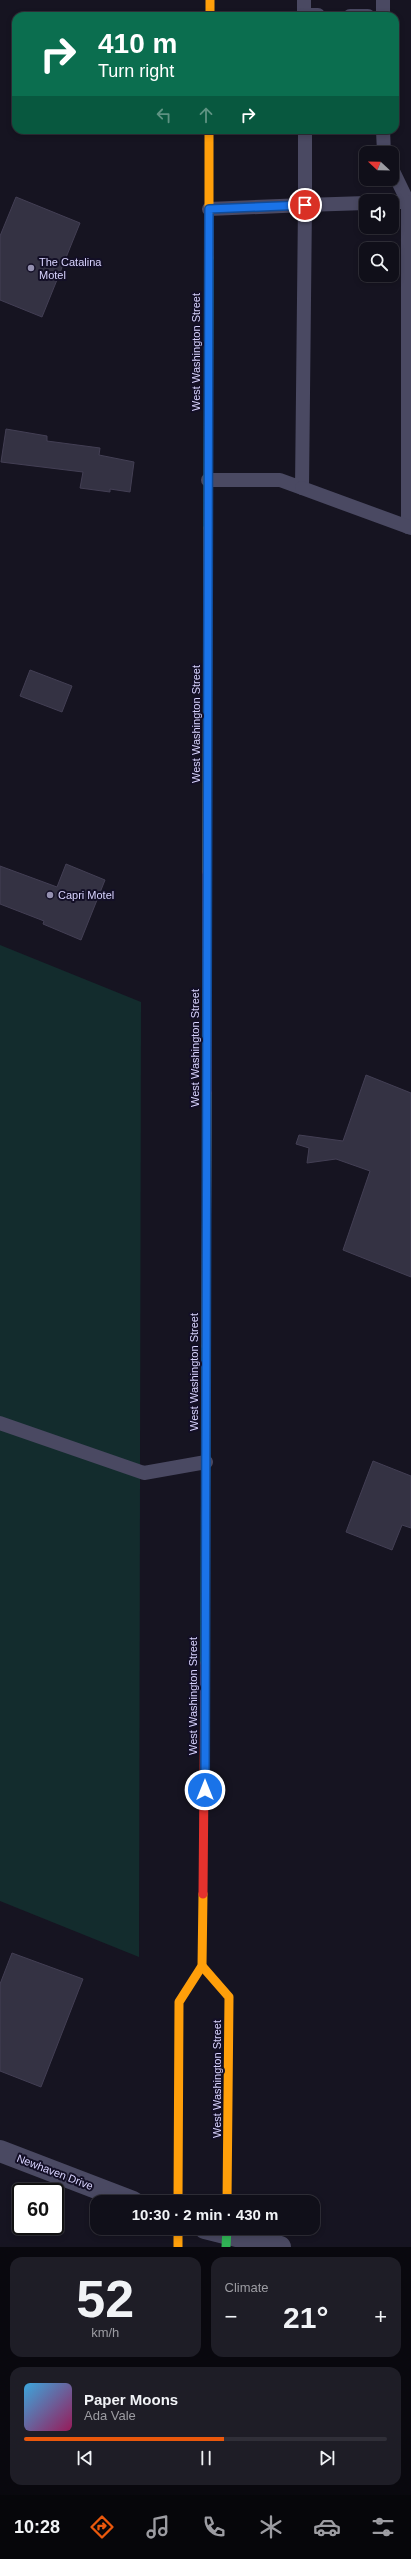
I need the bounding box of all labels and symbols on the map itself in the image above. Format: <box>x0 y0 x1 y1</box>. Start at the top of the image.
north arrow <box>359 146 399 186</box>
pin <box>288 188 322 222</box>
place label: The Catalina Motel <box>39 256 102 281</box>
marker: The Catalina Motel <box>26 263 36 273</box>
street label: West Washington Street <box>190 293 202 411</box>
street label: West Washington Street <box>190 665 202 783</box>
place label: Capri Motel <box>58 889 114 901</box>
marker: Capri Motel <box>45 890 55 900</box>
street label: West Washington Street <box>189 989 201 1107</box>
street label: West Washington Street <box>188 1313 200 1431</box>
street label: West Washington Street <box>187 1637 199 1755</box>
position arrow <box>184 1769 226 1811</box>
street label: West Washington Street <box>211 2020 223 2138</box>
street label: Newhaven Drive <box>15 2152 95 2192</box>
speed limit sign: 60 <box>12 2183 64 2235</box>

